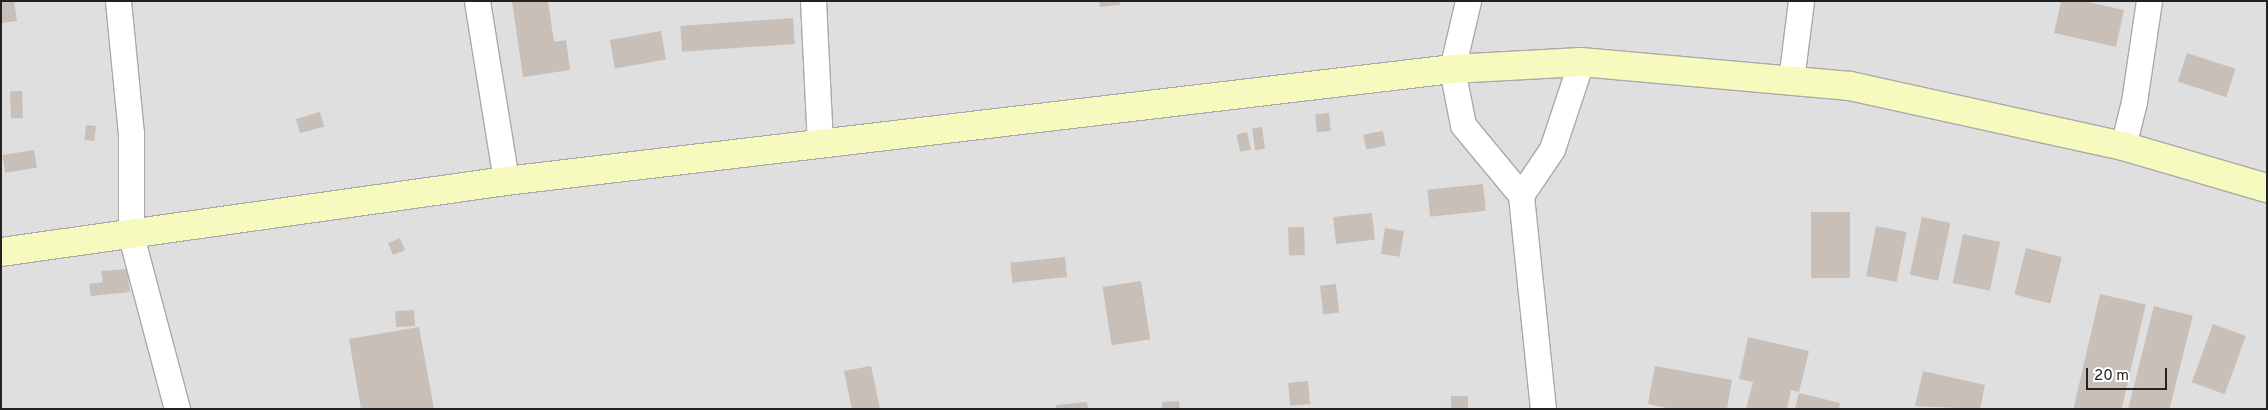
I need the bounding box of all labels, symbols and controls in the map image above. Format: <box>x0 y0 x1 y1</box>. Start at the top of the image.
scale bar <box>2088 358 2169 390</box>
text: 20 m <box>2094 367 2129 386</box>

